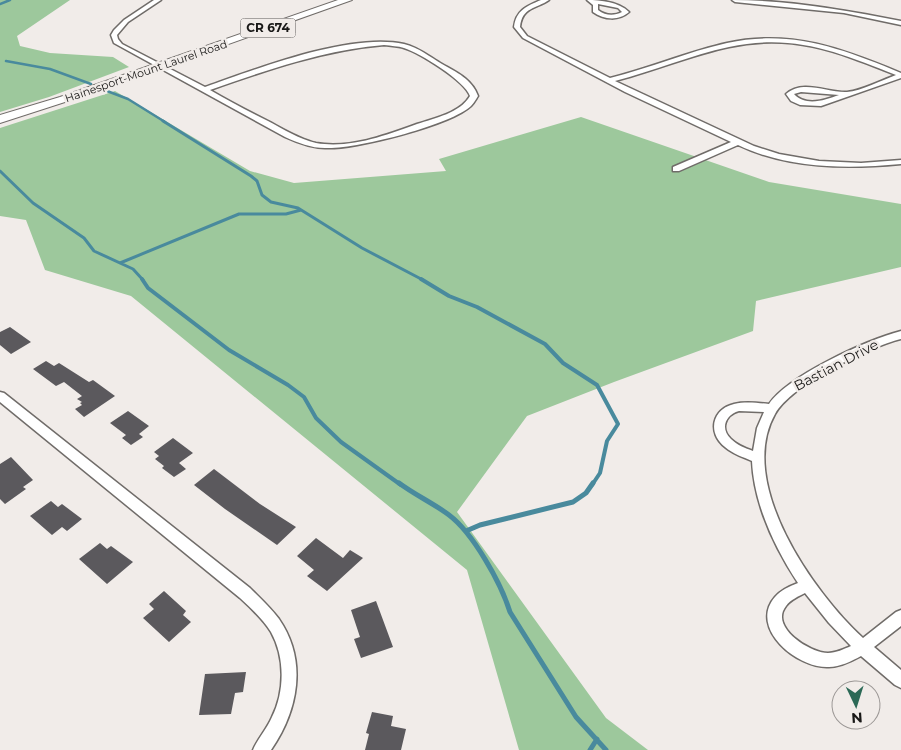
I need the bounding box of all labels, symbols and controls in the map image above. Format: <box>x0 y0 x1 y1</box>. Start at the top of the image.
road number: CR 674 <box>240 18 296 38</box>
street label: Hainesport-Mount Laurel Road <box>63 37 229 105</box>
street label: Bastian Drive <box>791 335 881 395</box>
north arrow <box>831 680 881 730</box>
text: N <box>851 709 863 727</box>

